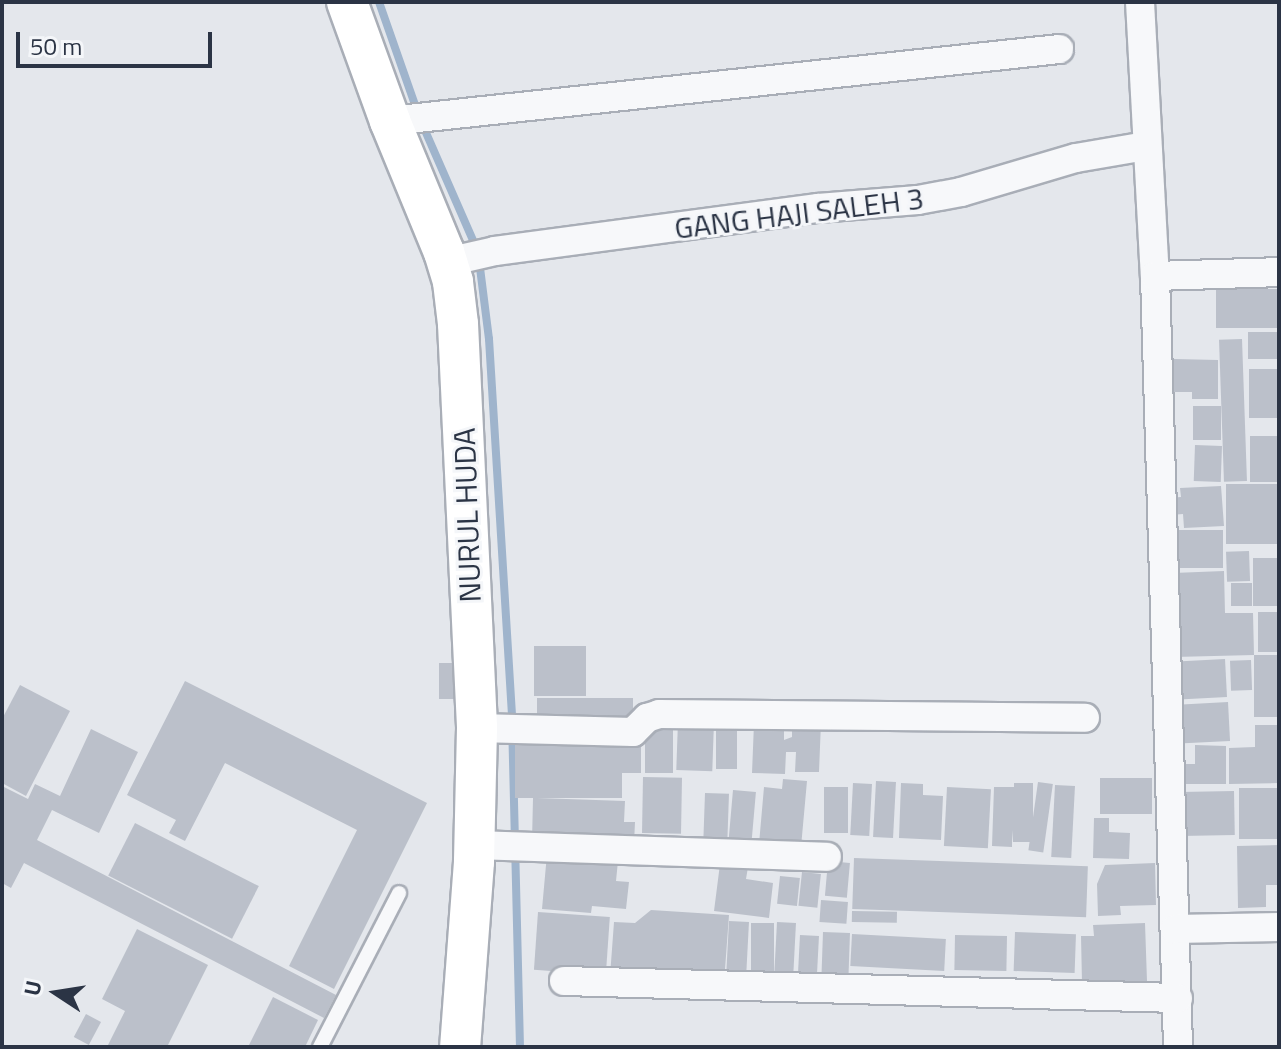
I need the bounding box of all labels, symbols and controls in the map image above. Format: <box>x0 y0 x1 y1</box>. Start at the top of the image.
scale bar <box>20 16 216 66</box>
text: 50 m <box>30 28 82 64</box>
street label: GANG HAJI SALEH 3 <box>672 180 926 246</box>
street label: NURUL HUDA <box>446 427 488 603</box>
north arrow <box>16 953 96 1033</box>
text: U <box>14 977 51 999</box>

